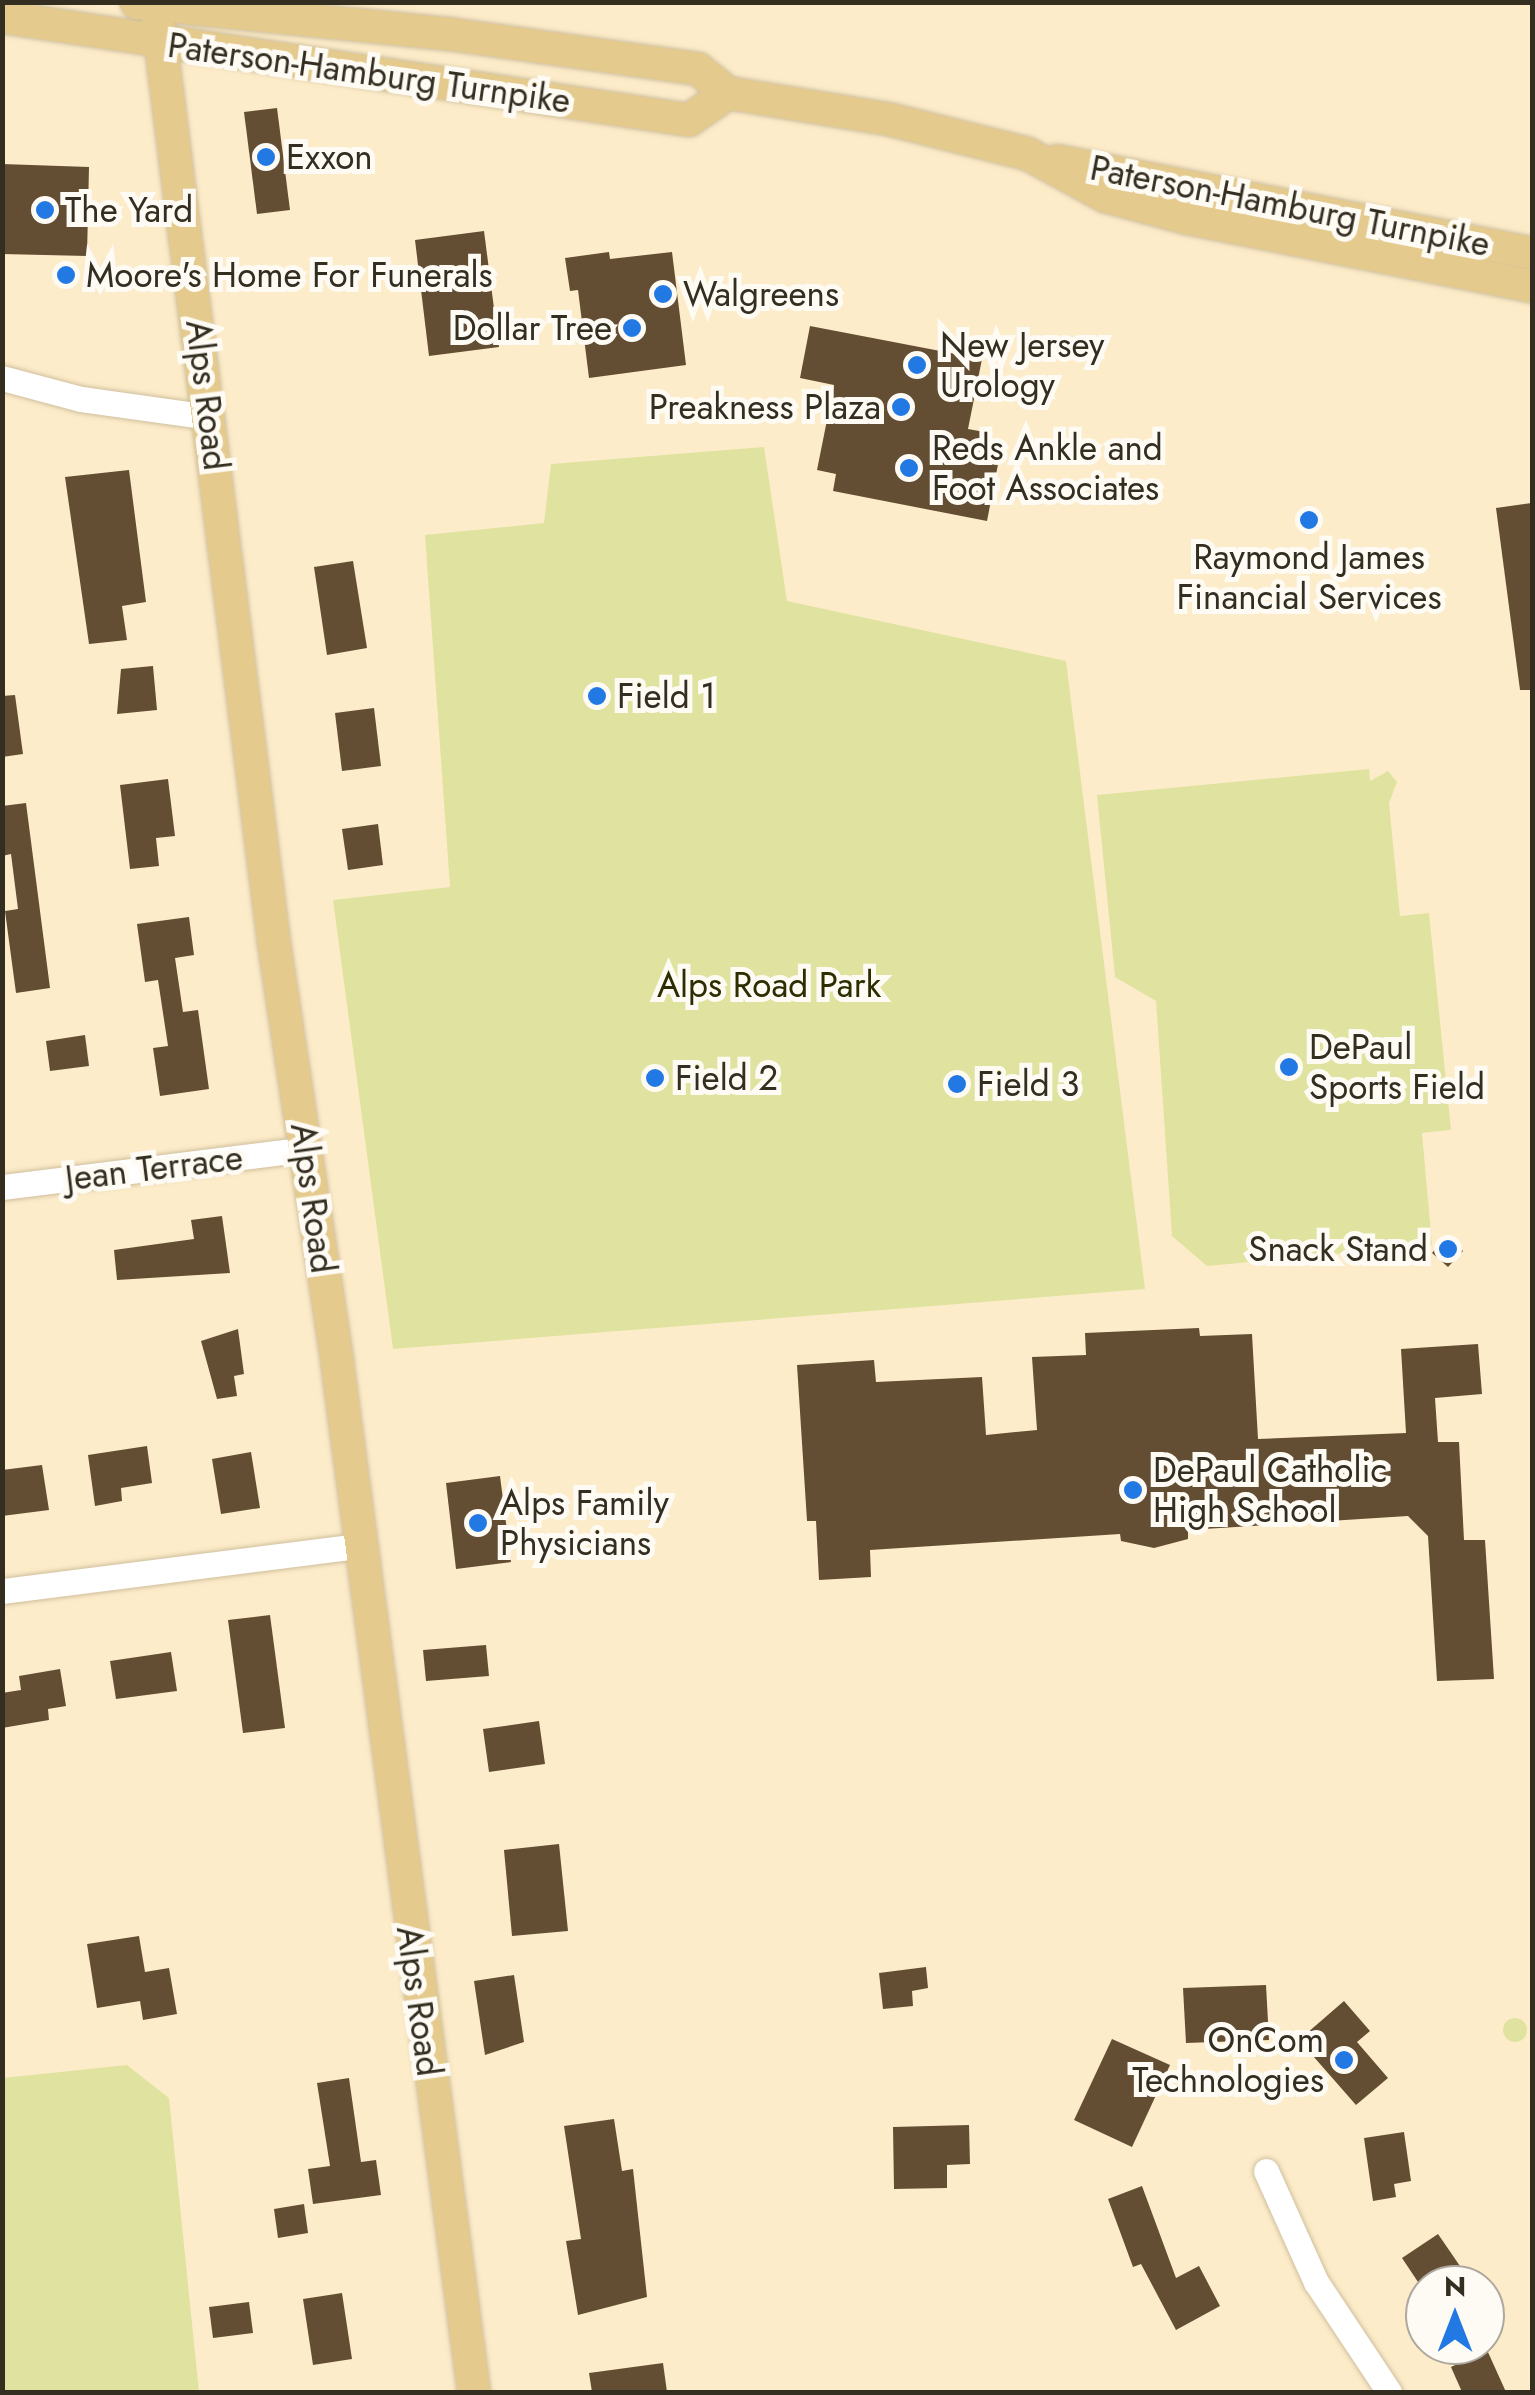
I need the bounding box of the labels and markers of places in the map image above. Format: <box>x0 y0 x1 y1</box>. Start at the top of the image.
place label: Exxon <box>286 136 373 178</box>
marker: Exxon <box>255 146 277 168</box>
place label: The Yard <box>65 189 193 231</box>
marker: The Yard <box>34 199 56 221</box>
place label: Moore's Home For Funerals <box>86 254 493 296</box>
marker: Moore's Home For Funerals <box>55 264 77 286</box>
place label: Walgreens <box>683 273 839 315</box>
marker: Walgreens <box>652 283 674 305</box>
place label: Dollar Tree <box>453 307 612 349</box>
marker: Dollar Tree <box>621 317 643 339</box>
place label: New Jersey Urology <box>940 324 1104 406</box>
marker: New Jersey Urology <box>904 352 930 378</box>
place label: Preakness Plaza <box>649 386 881 428</box>
marker: Preakness Plaza <box>890 396 912 418</box>
place label: Reds Ankle and Foot Associates <box>932 427 1163 509</box>
marker: Reds Ankle and Foot Associates <box>896 455 922 481</box>
marker: Raymond James Financial Services <box>1298 509 1320 531</box>
place label: Raymond James Financial Services <box>1176 536 1442 618</box>
place label: Field 1 <box>617 675 716 717</box>
marker: Field 1 <box>586 685 608 707</box>
place label: DePaul Sports Field <box>1309 1026 1485 1108</box>
marker: DePaul Sports Field <box>1278 1056 1300 1078</box>
place label: Field 2 <box>675 1057 778 1099</box>
place label: Field 3 <box>977 1063 1079 1105</box>
marker: Field 2 <box>644 1067 666 1089</box>
marker: Field 3 <box>946 1073 968 1095</box>
place label: Snack Stand <box>1248 1228 1428 1270</box>
marker: Snack Stand <box>1437 1238 1459 1260</box>
place label: DePaul Catholic High School <box>1153 1449 1387 1531</box>
marker: DePaul Catholic High School <box>1122 1479 1144 1501</box>
place label: Alps Family Physicians <box>500 1482 669 1564</box>
marker: Alps Family Physicians <box>465 1510 491 1536</box>
place label: OnCom Technologies <box>1132 2019 1324 2101</box>
marker: OnCom Technologies <box>1333 2049 1355 2071</box>

